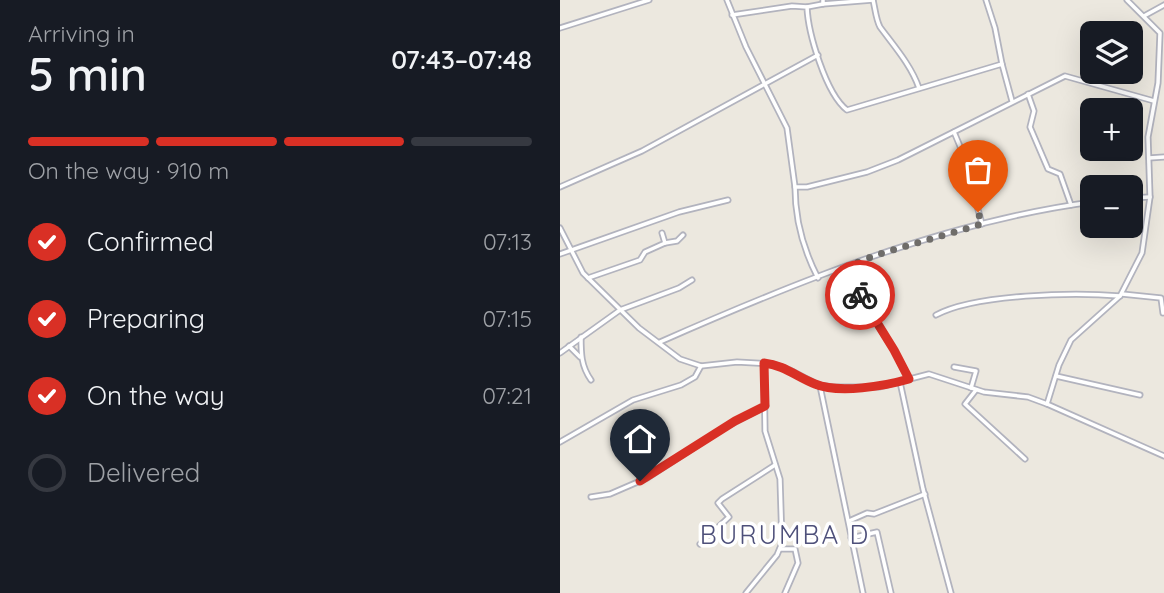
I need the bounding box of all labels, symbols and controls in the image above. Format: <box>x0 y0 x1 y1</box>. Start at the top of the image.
text: Arriving in <box>28 19 135 48</box>
map controls <box>1080 21 1143 238</box>
button: layers <box>1080 21 1143 84</box>
text: 07:43–07:48 <box>391 43 532 76</box>
text: 5 min <box>28 45 147 103</box>
button: + <box>1080 98 1143 161</box>
pin <box>948 140 1008 212</box>
icon: bag <box>959 151 997 189</box>
text: On the way · 910 m <box>28 156 229 185</box>
button: − <box>1080 175 1143 238</box>
icon: check <box>28 223 66 261</box>
text: Confirmed <box>87 225 214 258</box>
text: 07:13 <box>483 227 532 256</box>
courier <box>825 260 895 330</box>
icon: bike <box>841 276 879 314</box>
icon: check <box>28 300 66 338</box>
text: Preparing <box>87 302 205 335</box>
text: 07:15 <box>482 304 532 333</box>
icon: check <box>28 377 66 415</box>
text: On the way <box>87 379 225 412</box>
text: 07:21 <box>482 381 532 410</box>
pin <box>610 409 670 481</box>
icon: home <box>621 420 659 458</box>
text: Delivered <box>87 456 200 489</box>
district label: BURUMBA D <box>700 518 870 551</box>

